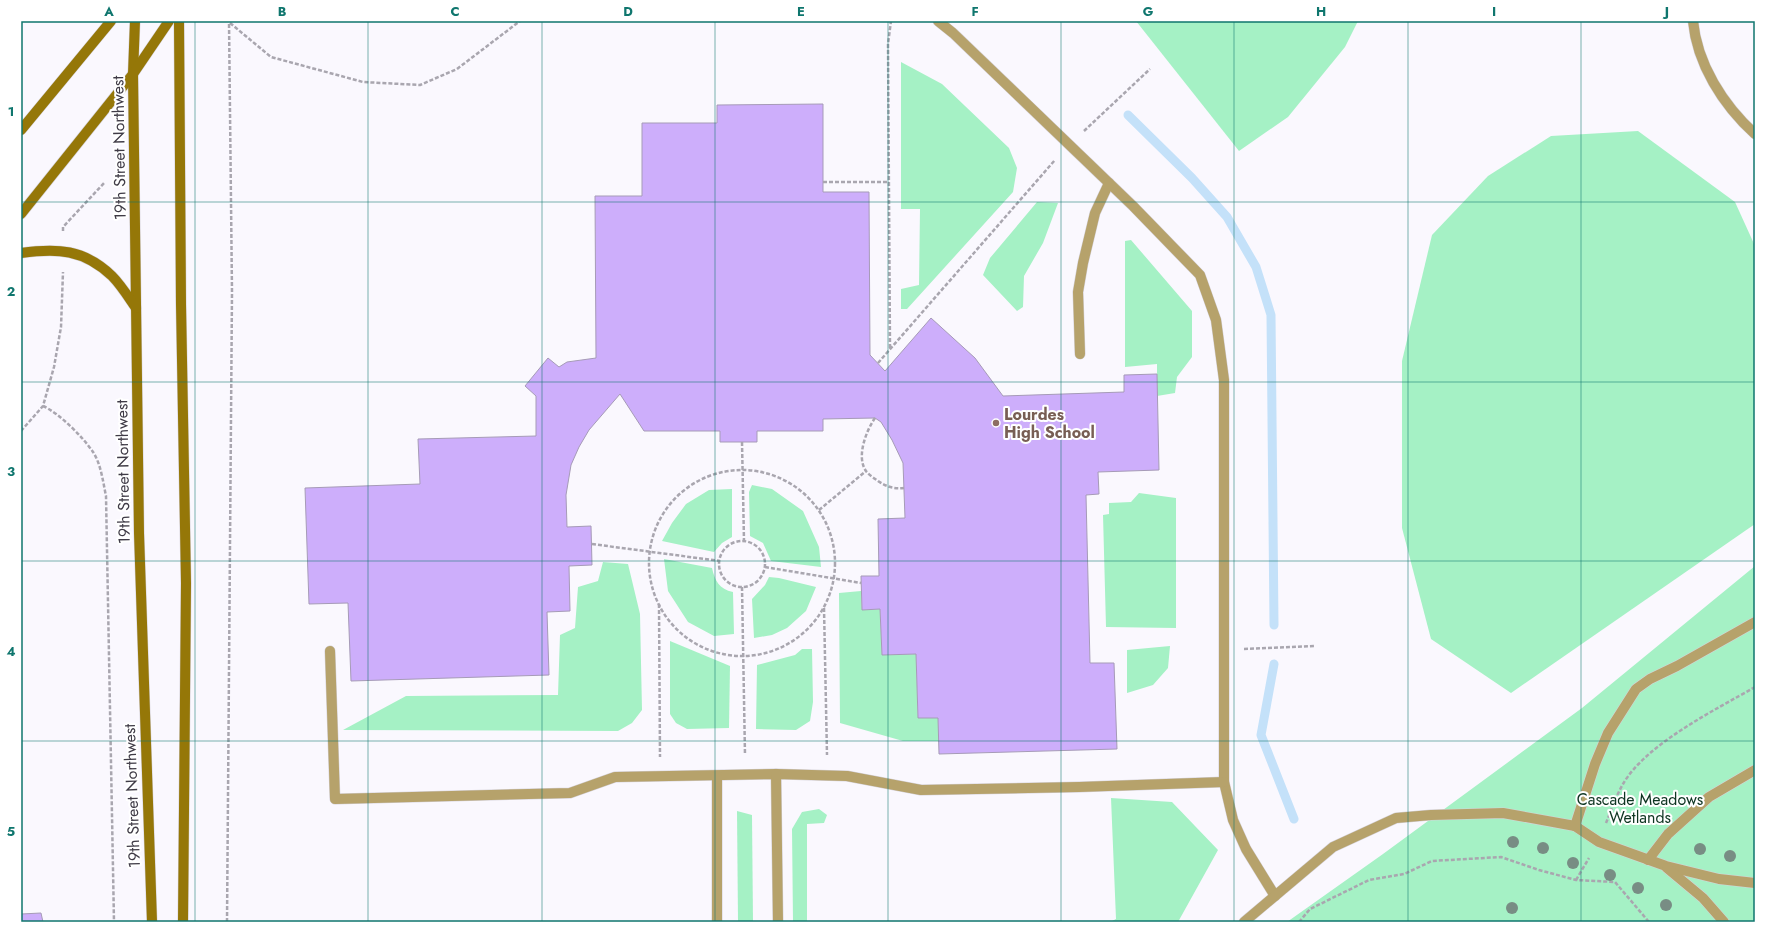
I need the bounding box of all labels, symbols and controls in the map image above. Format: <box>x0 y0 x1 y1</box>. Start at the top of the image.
text: A <box>103 2 114 21</box>
text: B <box>278 2 287 21</box>
text: C <box>450 2 460 21</box>
text: D <box>623 2 633 21</box>
text: E <box>797 2 805 21</box>
text: F <box>971 2 979 21</box>
text: G <box>1143 2 1154 21</box>
text: H <box>1316 2 1326 21</box>
text: I <box>1492 2 1496 21</box>
text: J <box>1662 2 1669 21</box>
street label: 19th Street Northwest <box>106 75 132 220</box>
text: 1 <box>8 102 14 121</box>
text: 2 <box>7 282 15 301</box>
street label: 19th Street Northwest <box>110 399 136 544</box>
place label: Lourdes High School <box>1004 403 1095 444</box>
marker: Lourdes High School <box>991 418 1001 428</box>
text: 3 <box>7 462 15 481</box>
text: 4 <box>6 642 16 661</box>
street label: 19th Street Northwest <box>118 723 146 869</box>
park label: Cascade Meadows Wetlands <box>1577 788 1703 829</box>
text: 5 <box>7 822 15 841</box>

